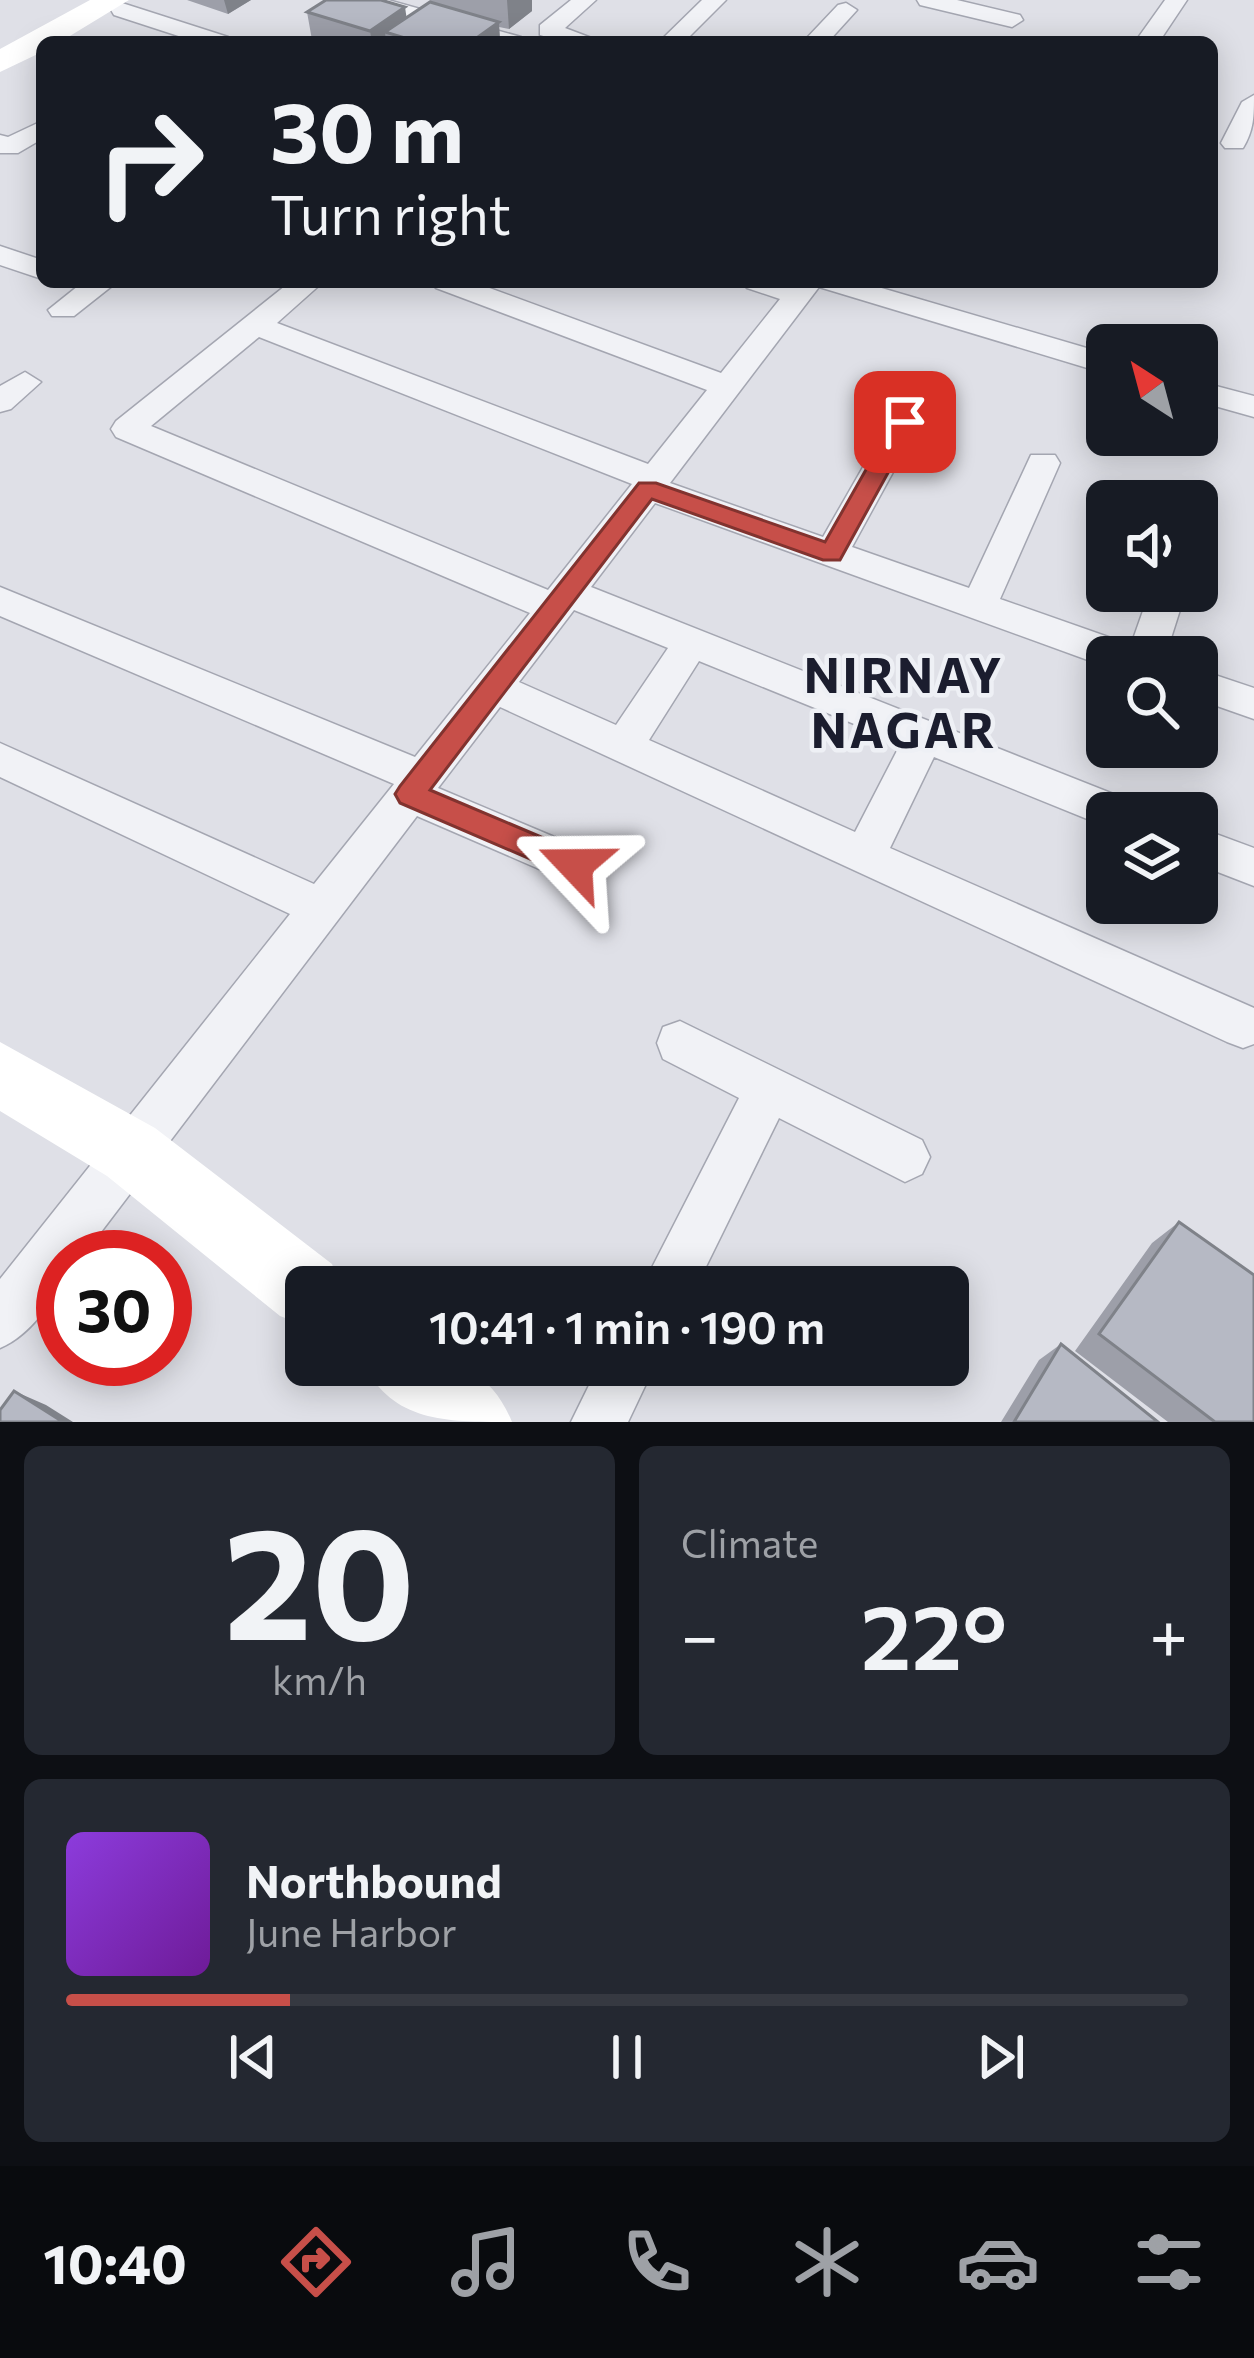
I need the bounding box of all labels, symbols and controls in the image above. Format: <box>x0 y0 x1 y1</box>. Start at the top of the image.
text: 30 m <box>270 78 464 180</box>
icon: right <box>72 84 228 240</box>
text: Turn right <box>270 180 511 246</box>
north arrow <box>1086 324 1218 456</box>
map controls <box>1086 324 1218 924</box>
pin <box>854 371 956 473</box>
icon: arrive <box>872 389 938 455</box>
button: sound <box>1086 480 1218 612</box>
button: search <box>1086 636 1218 768</box>
district label: NIRNAY NAGAR <box>804 644 1004 758</box>
button: layers <box>1086 792 1218 924</box>
position arrow <box>512 802 638 928</box>
speed limit sign: 30 <box>36 1230 192 1386</box>
text: 10:41 · 1 min · 190 m <box>429 1298 825 1353</box>
text: 20 <box>224 1481 415 1672</box>
text: Climate <box>681 1518 818 1566</box>
text: 22° <box>861 1578 1007 1689</box>
text: − <box>681 1593 719 1674</box>
text: + <box>1149 1593 1188 1674</box>
text: km/h <box>272 1655 367 1703</box>
text: Northbound <box>246 1852 502 1907</box>
text: June Harbor <box>246 1907 457 1955</box>
icon: previous <box>220 2024 286 2090</box>
icon: pause <box>594 2024 660 2090</box>
icon: next <box>968 2024 1034 2090</box>
icon: directions <box>274 2220 358 2304</box>
icon: music <box>444 2220 528 2304</box>
icon: phone <box>615 2220 699 2304</box>
icon: climate <box>785 2220 869 2304</box>
icon: car <box>956 2220 1040 2304</box>
icon: filters <box>1127 2220 1211 2304</box>
text: 10:40 <box>43 2229 187 2295</box>

